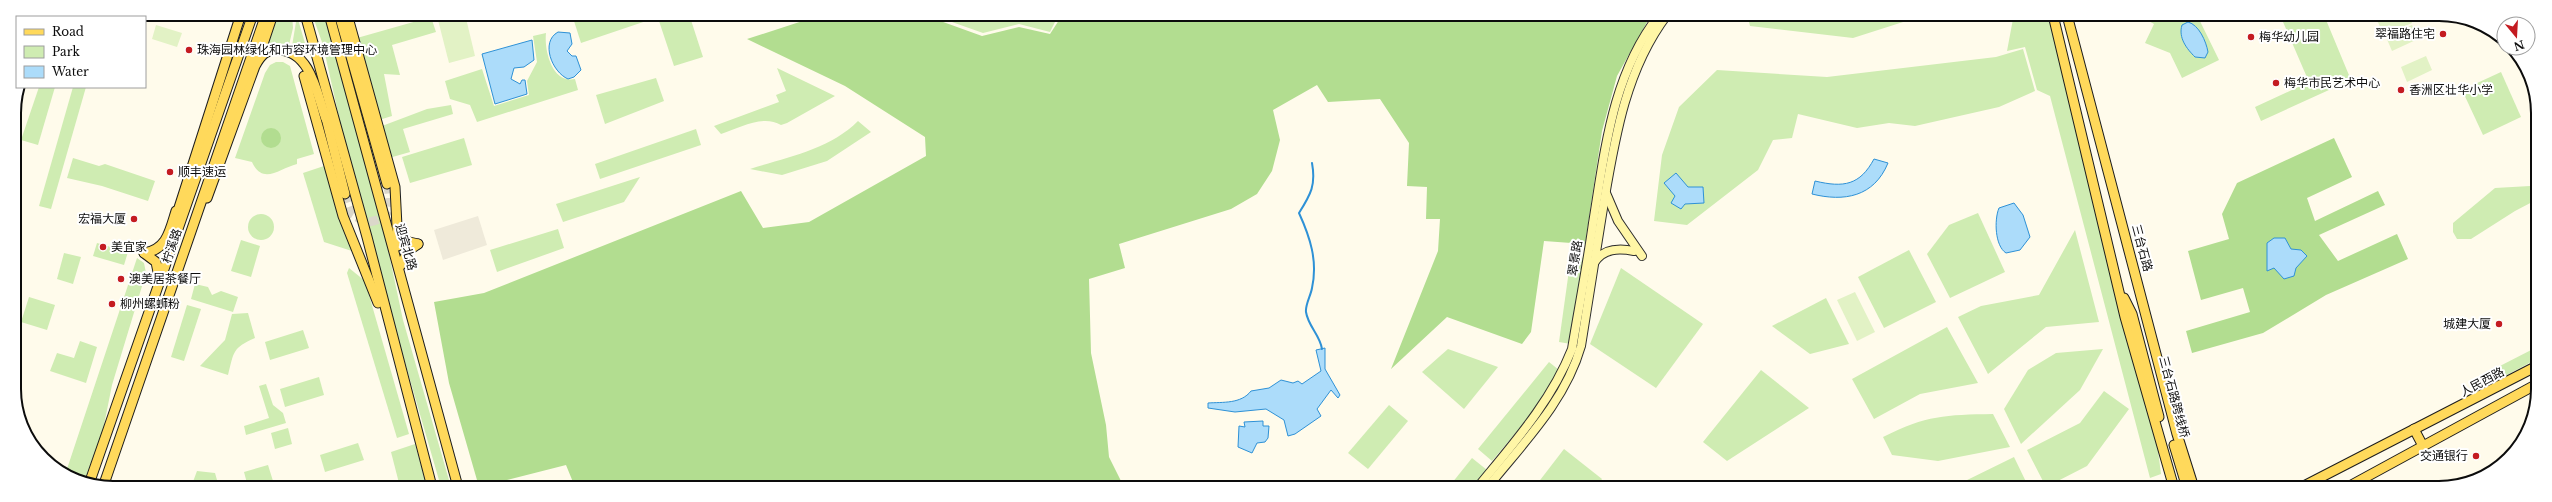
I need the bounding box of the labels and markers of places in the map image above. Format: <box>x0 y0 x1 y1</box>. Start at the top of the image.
place label: 翠福路住宅 <box>2375 26 2435 41</box>
place label: 梅华幼儿园 <box>2259 29 2319 44</box>
marker: 翠福路住宅 <box>2438 29 2448 39</box>
marker: 梅华幼儿园 <box>2246 32 2256 42</box>
place label: 珠海园林绿化和市容环境管理中心 <box>197 42 377 57</box>
marker: 珠海园林绿化和市容环境管理中心 <box>184 45 194 55</box>
place label: 梅华市民艺术中心 <box>2284 75 2380 90</box>
marker: 梅华市民艺术中心 <box>2271 78 2281 88</box>
place label: 香洲区壮华小学 <box>2409 82 2493 97</box>
marker: 香洲区壮华小学 <box>2396 85 2406 95</box>
place label: 顺丰速运 <box>178 164 226 179</box>
marker: 顺丰速运 <box>165 167 175 177</box>
place label: 宏福大厦 <box>78 211 126 226</box>
marker: 宏福大厦 <box>129 214 139 224</box>
place label: 美宜家 <box>111 239 147 254</box>
marker: 美宜家 <box>98 242 108 252</box>
place label: 澳美居茶餐厅 <box>129 271 201 286</box>
marker: 澳美居茶餐厅 <box>116 274 126 284</box>
place label: 柳州螺蛳粉 <box>120 296 180 311</box>
marker: 柳州螺蛳粉 <box>107 299 117 309</box>
place label: 城建大厦 <box>2443 316 2491 331</box>
marker: 城建大厦 <box>2494 319 2504 329</box>
place label: 交通银行 <box>2420 448 2468 463</box>
marker: 交通银行 <box>2471 451 2481 461</box>

